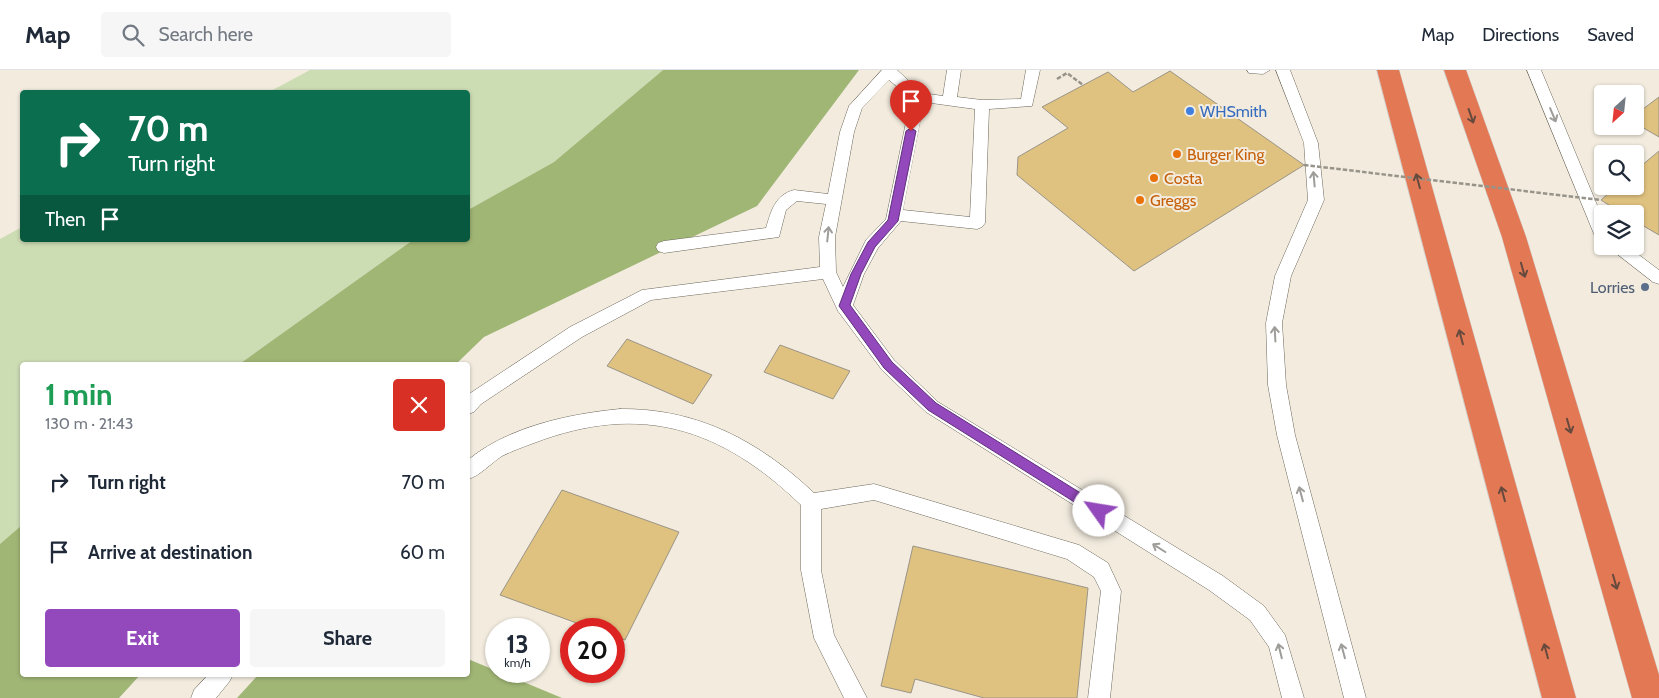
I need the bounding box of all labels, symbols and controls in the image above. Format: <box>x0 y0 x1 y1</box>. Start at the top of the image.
search box <box>101 12 451 57</box>
text: Map <box>25 20 71 49</box>
icon: search <box>119 21 147 49</box>
text: Search here <box>159 23 253 46</box>
text: Map <box>1421 24 1454 46</box>
text: Directions <box>1482 24 1559 46</box>
text: Saved <box>1587 24 1634 46</box>
pin <box>890 80 932 131</box>
north arrow <box>1594 85 1644 135</box>
map controls <box>1594 85 1644 255</box>
icon: arrive <box>897 87 925 115</box>
place label: WHSmith <box>1200 102 1267 121</box>
marker: WHSmith <box>1184 105 1196 117</box>
text: 70 m <box>128 107 209 150</box>
one-way arrow <box>1548 107 1558 122</box>
one-way arrow <box>1467 108 1476 123</box>
icon: right <box>45 110 110 175</box>
place label: Burger King <box>1187 145 1265 164</box>
button: search <box>1594 145 1644 195</box>
marker: Burger King <box>1171 148 1183 160</box>
text: Turn right <box>128 150 215 177</box>
place label: Costa <box>1164 169 1202 188</box>
marker: Costa <box>1148 172 1160 184</box>
one-way arrow <box>1310 172 1319 188</box>
one-way arrow <box>1412 173 1422 189</box>
place label: Greggs <box>1150 191 1197 210</box>
marker: Greggs <box>1134 194 1146 206</box>
icon: arrive <box>96 205 124 233</box>
button: layers <box>1594 205 1644 255</box>
text: Then <box>45 208 86 231</box>
one-way arrow <box>824 226 833 242</box>
one-way arrow <box>1519 261 1529 277</box>
place label: Lorries <box>1590 278 1635 297</box>
marker: Lorries <box>1639 281 1651 293</box>
one-way arrow <box>1270 326 1279 342</box>
one-way arrow <box>1455 330 1465 346</box>
text: 1 min <box>45 376 113 413</box>
button: close <box>393 379 445 431</box>
text: 130 m · 21:43 <box>45 414 134 433</box>
one-way arrow <box>1565 417 1575 433</box>
icon: right <box>45 468 73 496</box>
text: Turn right <box>88 471 166 494</box>
text: 70 m <box>401 471 445 494</box>
position arrow <box>1072 484 1124 536</box>
one-way arrow <box>1296 486 1306 502</box>
one-way arrow <box>1498 487 1508 503</box>
icon: arrive <box>45 538 73 566</box>
text: Arrive at destination <box>88 541 252 564</box>
text: 60 m <box>400 541 445 564</box>
one-way arrow <box>1153 543 1167 553</box>
one-way arrow <box>1611 573 1621 589</box>
button: Exit <box>45 609 240 667</box>
button: Share <box>250 609 445 667</box>
speed limit sign: 20 <box>560 618 625 683</box>
text: 13 <box>506 629 529 659</box>
one-way arrow <box>1275 643 1284 659</box>
one-way arrow <box>1337 643 1347 659</box>
one-way arrow <box>1541 643 1551 659</box>
text: km/h <box>504 655 531 670</box>

